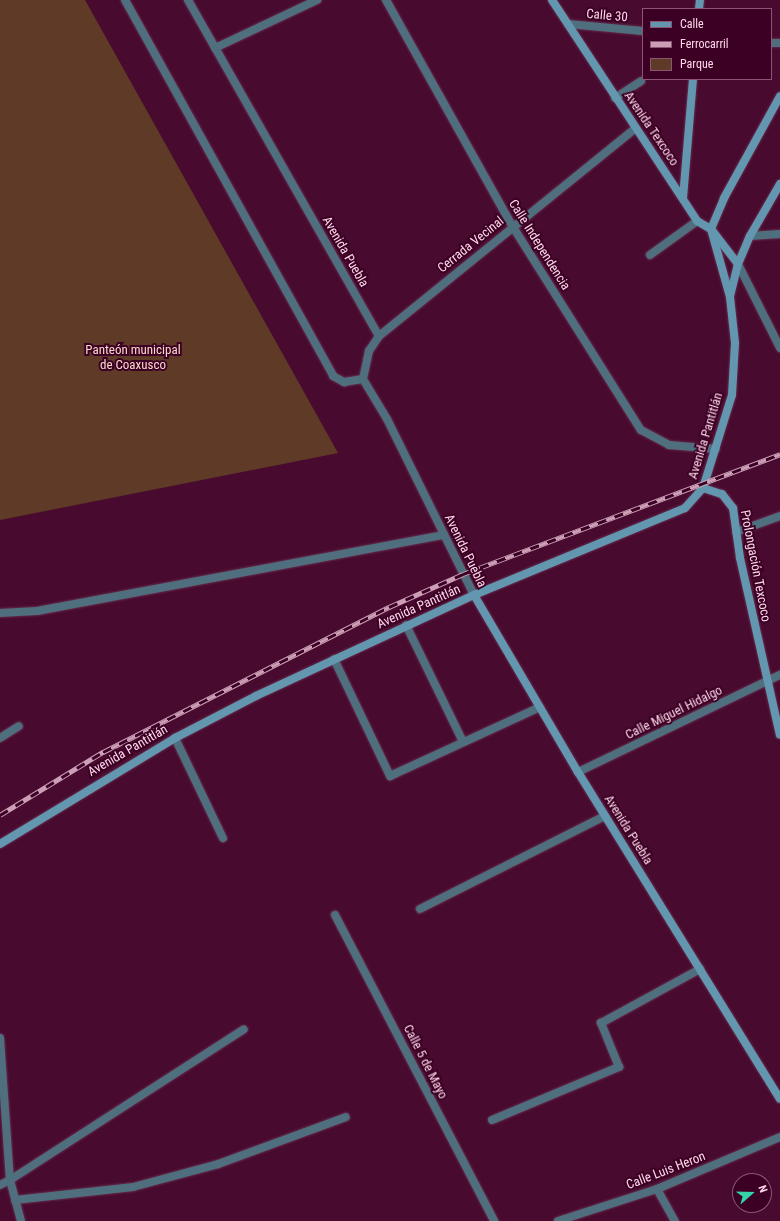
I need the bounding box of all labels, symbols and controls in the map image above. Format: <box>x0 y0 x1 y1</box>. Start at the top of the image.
street label: Calle 30 <box>586 6 628 26</box>
legend <box>642 8 772 80</box>
text: Calle <box>680 17 704 31</box>
text: Ferrocarril <box>680 37 729 51</box>
text: Parque <box>680 57 713 71</box>
street label: Avenida Texcoco <box>620 89 682 169</box>
street label: Calle Independencia <box>505 197 573 293</box>
street label: Avenida Puebla <box>319 214 371 290</box>
street label: Cerrada Vecinal <box>435 214 507 276</box>
park label: Panteón municipal de Coaxusco <box>85 343 181 374</box>
street label: Avenida Pantitlán <box>685 391 727 481</box>
street label: Prolongación Texcoco <box>736 509 774 623</box>
street label: Avenida Puebla <box>441 512 489 590</box>
street label: Avenida Pantitlán <box>375 582 463 632</box>
street label: Calle Miguel Hidalgo <box>623 683 725 743</box>
street label: Avenida Pantitlán <box>85 722 171 780</box>
street label: Avenida Puebla <box>600 792 656 868</box>
street label: Calle 5 de Mayo <box>400 1022 450 1102</box>
street label: Calle Luis Heron <box>624 1149 708 1193</box>
north arrow <box>732 1173 772 1213</box>
text: N <box>756 1184 770 1194</box>

